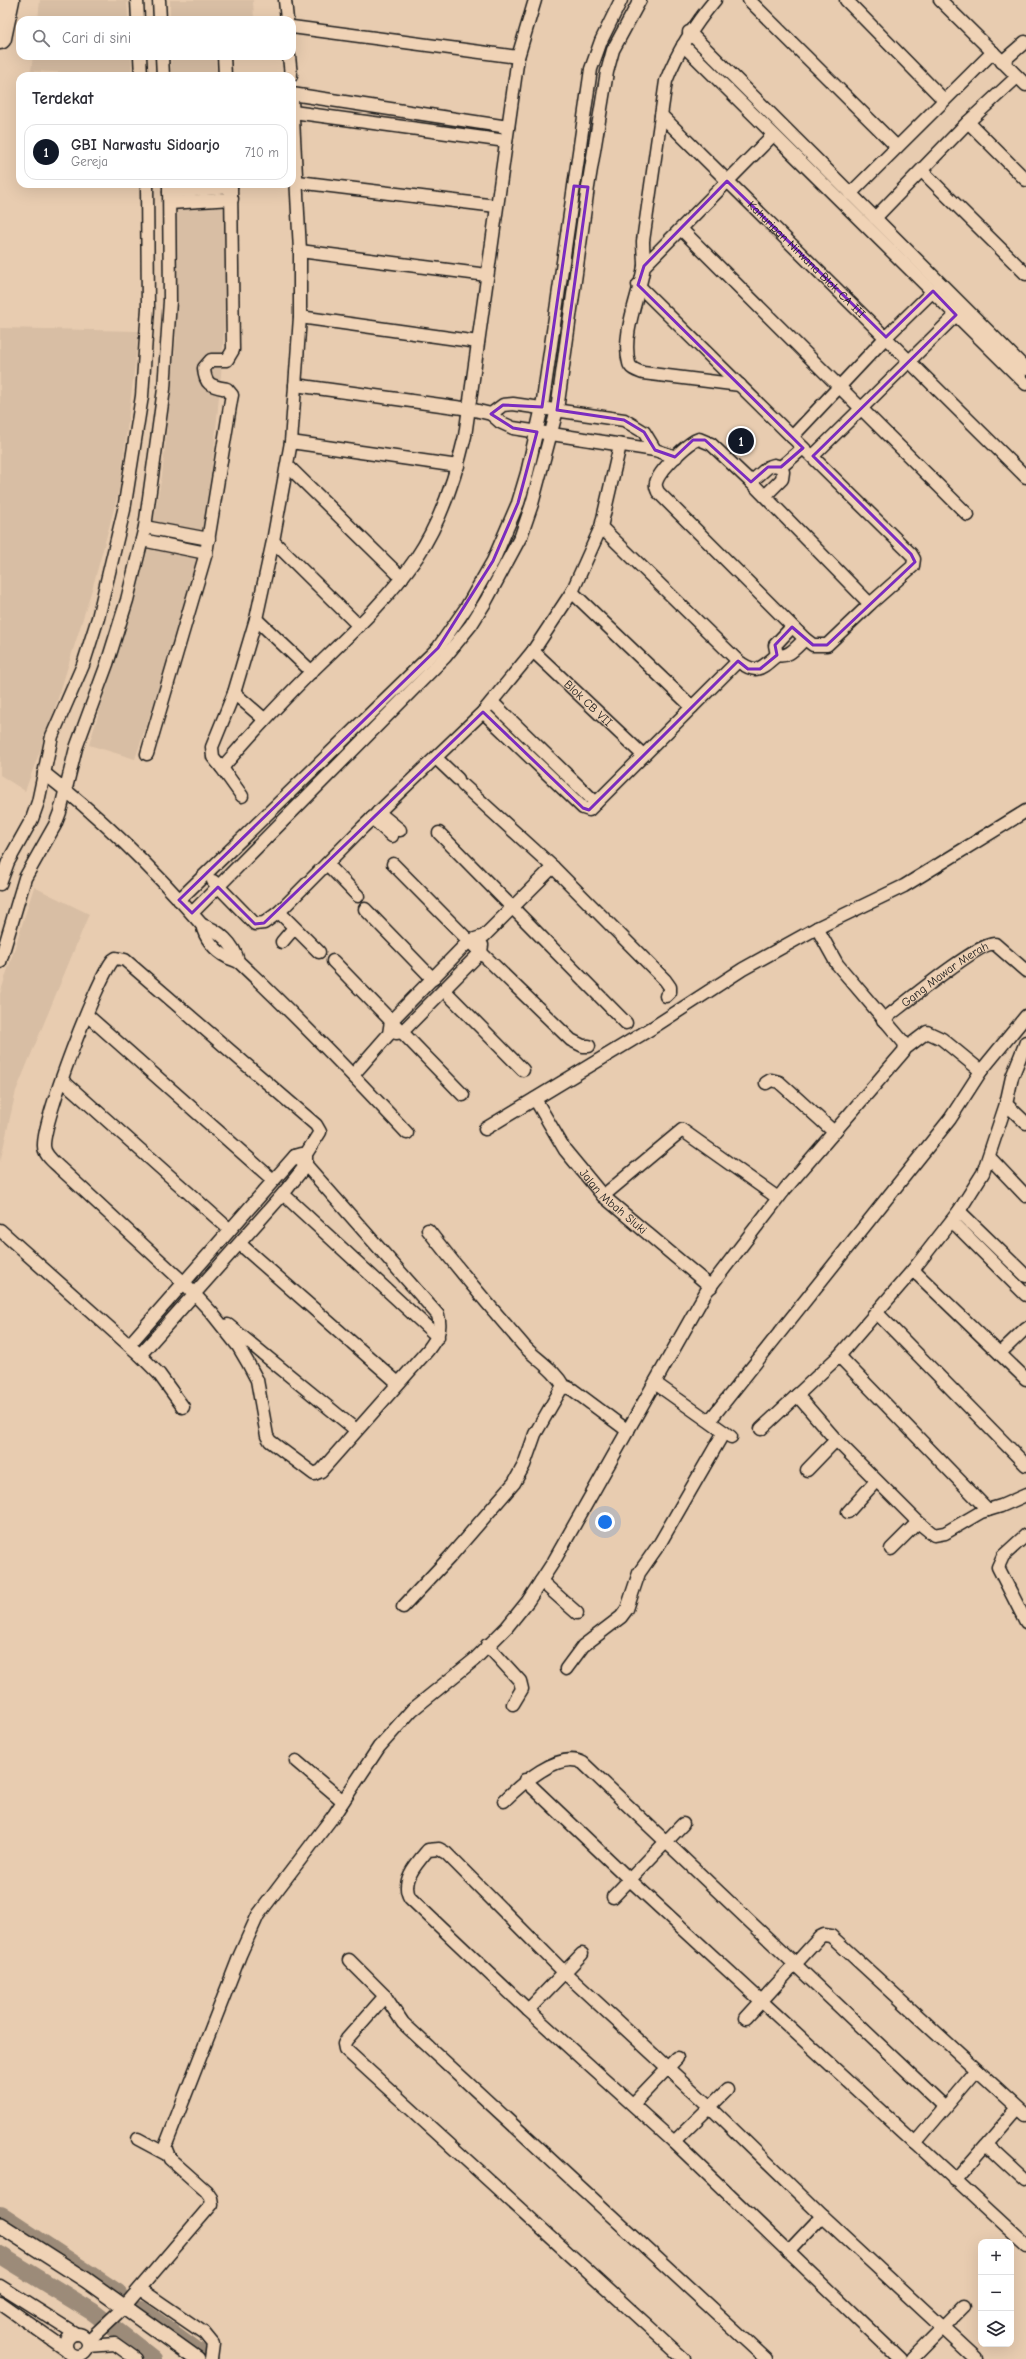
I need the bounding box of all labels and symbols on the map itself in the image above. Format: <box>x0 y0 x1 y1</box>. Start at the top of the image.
street label: Kahuripan Nirwana Blok CA III <box>745 198 869 321</box>
pin: 1 <box>728 426 754 456</box>
street label: Blok CB VII <box>561 677 615 729</box>
street label: Gang Mawar Merah <box>899 939 991 1010</box>
street label: Jalan Mbah Sluki <box>577 1166 650 1237</box>
your location <box>595 1512 615 1532</box>

